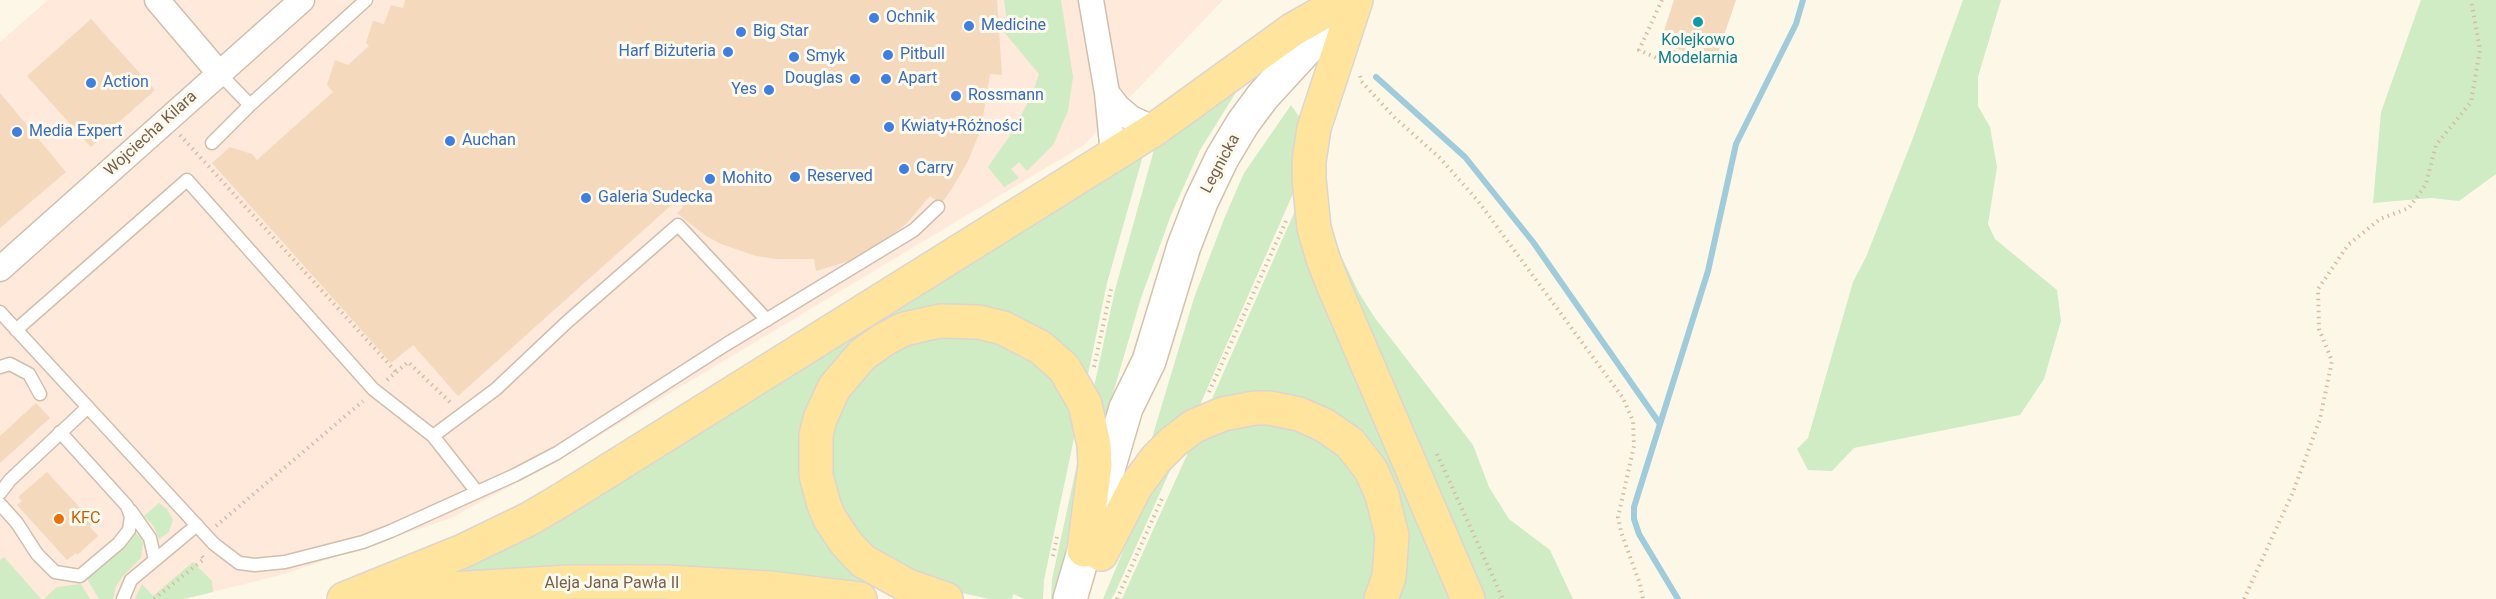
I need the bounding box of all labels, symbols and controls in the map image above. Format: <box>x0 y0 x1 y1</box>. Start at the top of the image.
place label: Ochnik <box>886 8 935 28</box>
marker: Ochnik <box>867 11 881 25</box>
marker: Kolejkowo Modelarnia <box>1691 15 1705 29</box>
place label: Medicine <box>981 16 1046 36</box>
marker: Medicine <box>962 19 976 33</box>
place label: Big Star <box>753 22 809 42</box>
marker: Big Star <box>734 25 748 39</box>
place label: Kolejkowo Modelarnia <box>1658 31 1738 69</box>
place label: Harf Biżuteria <box>618 42 716 62</box>
marker: Harf Biżuteria <box>721 45 735 59</box>
place label: Pitbull <box>900 45 945 65</box>
place label: Smyk <box>806 47 845 67</box>
marker: Pitbull <box>881 48 895 62</box>
marker: Smyk <box>787 50 801 64</box>
place label: Douglas <box>785 69 843 89</box>
place label: Apart <box>898 69 937 89</box>
marker: Douglas <box>848 72 862 86</box>
marker: Apart <box>879 72 893 86</box>
place label: Action <box>103 73 149 93</box>
marker: Action <box>84 76 98 90</box>
place label: Yes <box>731 80 757 100</box>
marker: Yes <box>762 83 776 97</box>
place label: Rossmann <box>968 86 1044 106</box>
street label: Wojciecha Kilara <box>101 87 201 181</box>
marker: Rossmann <box>949 89 963 103</box>
place label: Kwiaty+Różności <box>901 117 1022 137</box>
marker: Kwiaty+Różności <box>882 120 896 134</box>
place label: Media Expert <box>29 122 123 142</box>
marker: Media Expert <box>10 125 24 139</box>
place label: Auchan <box>462 131 516 151</box>
street label: Legnicka <box>1198 131 1244 197</box>
marker: Auchan <box>443 134 457 148</box>
place label: Carry <box>916 159 954 179</box>
marker: Carry <box>897 162 911 176</box>
place label: Reserved <box>807 167 873 187</box>
place label: Mohito <box>722 169 772 189</box>
marker: Reserved <box>788 170 802 184</box>
marker: Mohito <box>703 172 717 186</box>
place label: Galeria Sudecka <box>598 188 713 208</box>
marker: Galeria Sudecka <box>579 191 593 205</box>
place label: KFC <box>71 509 100 529</box>
marker: KFC <box>52 512 66 526</box>
street label: Aleja Jana Pawła II <box>545 574 679 594</box>

